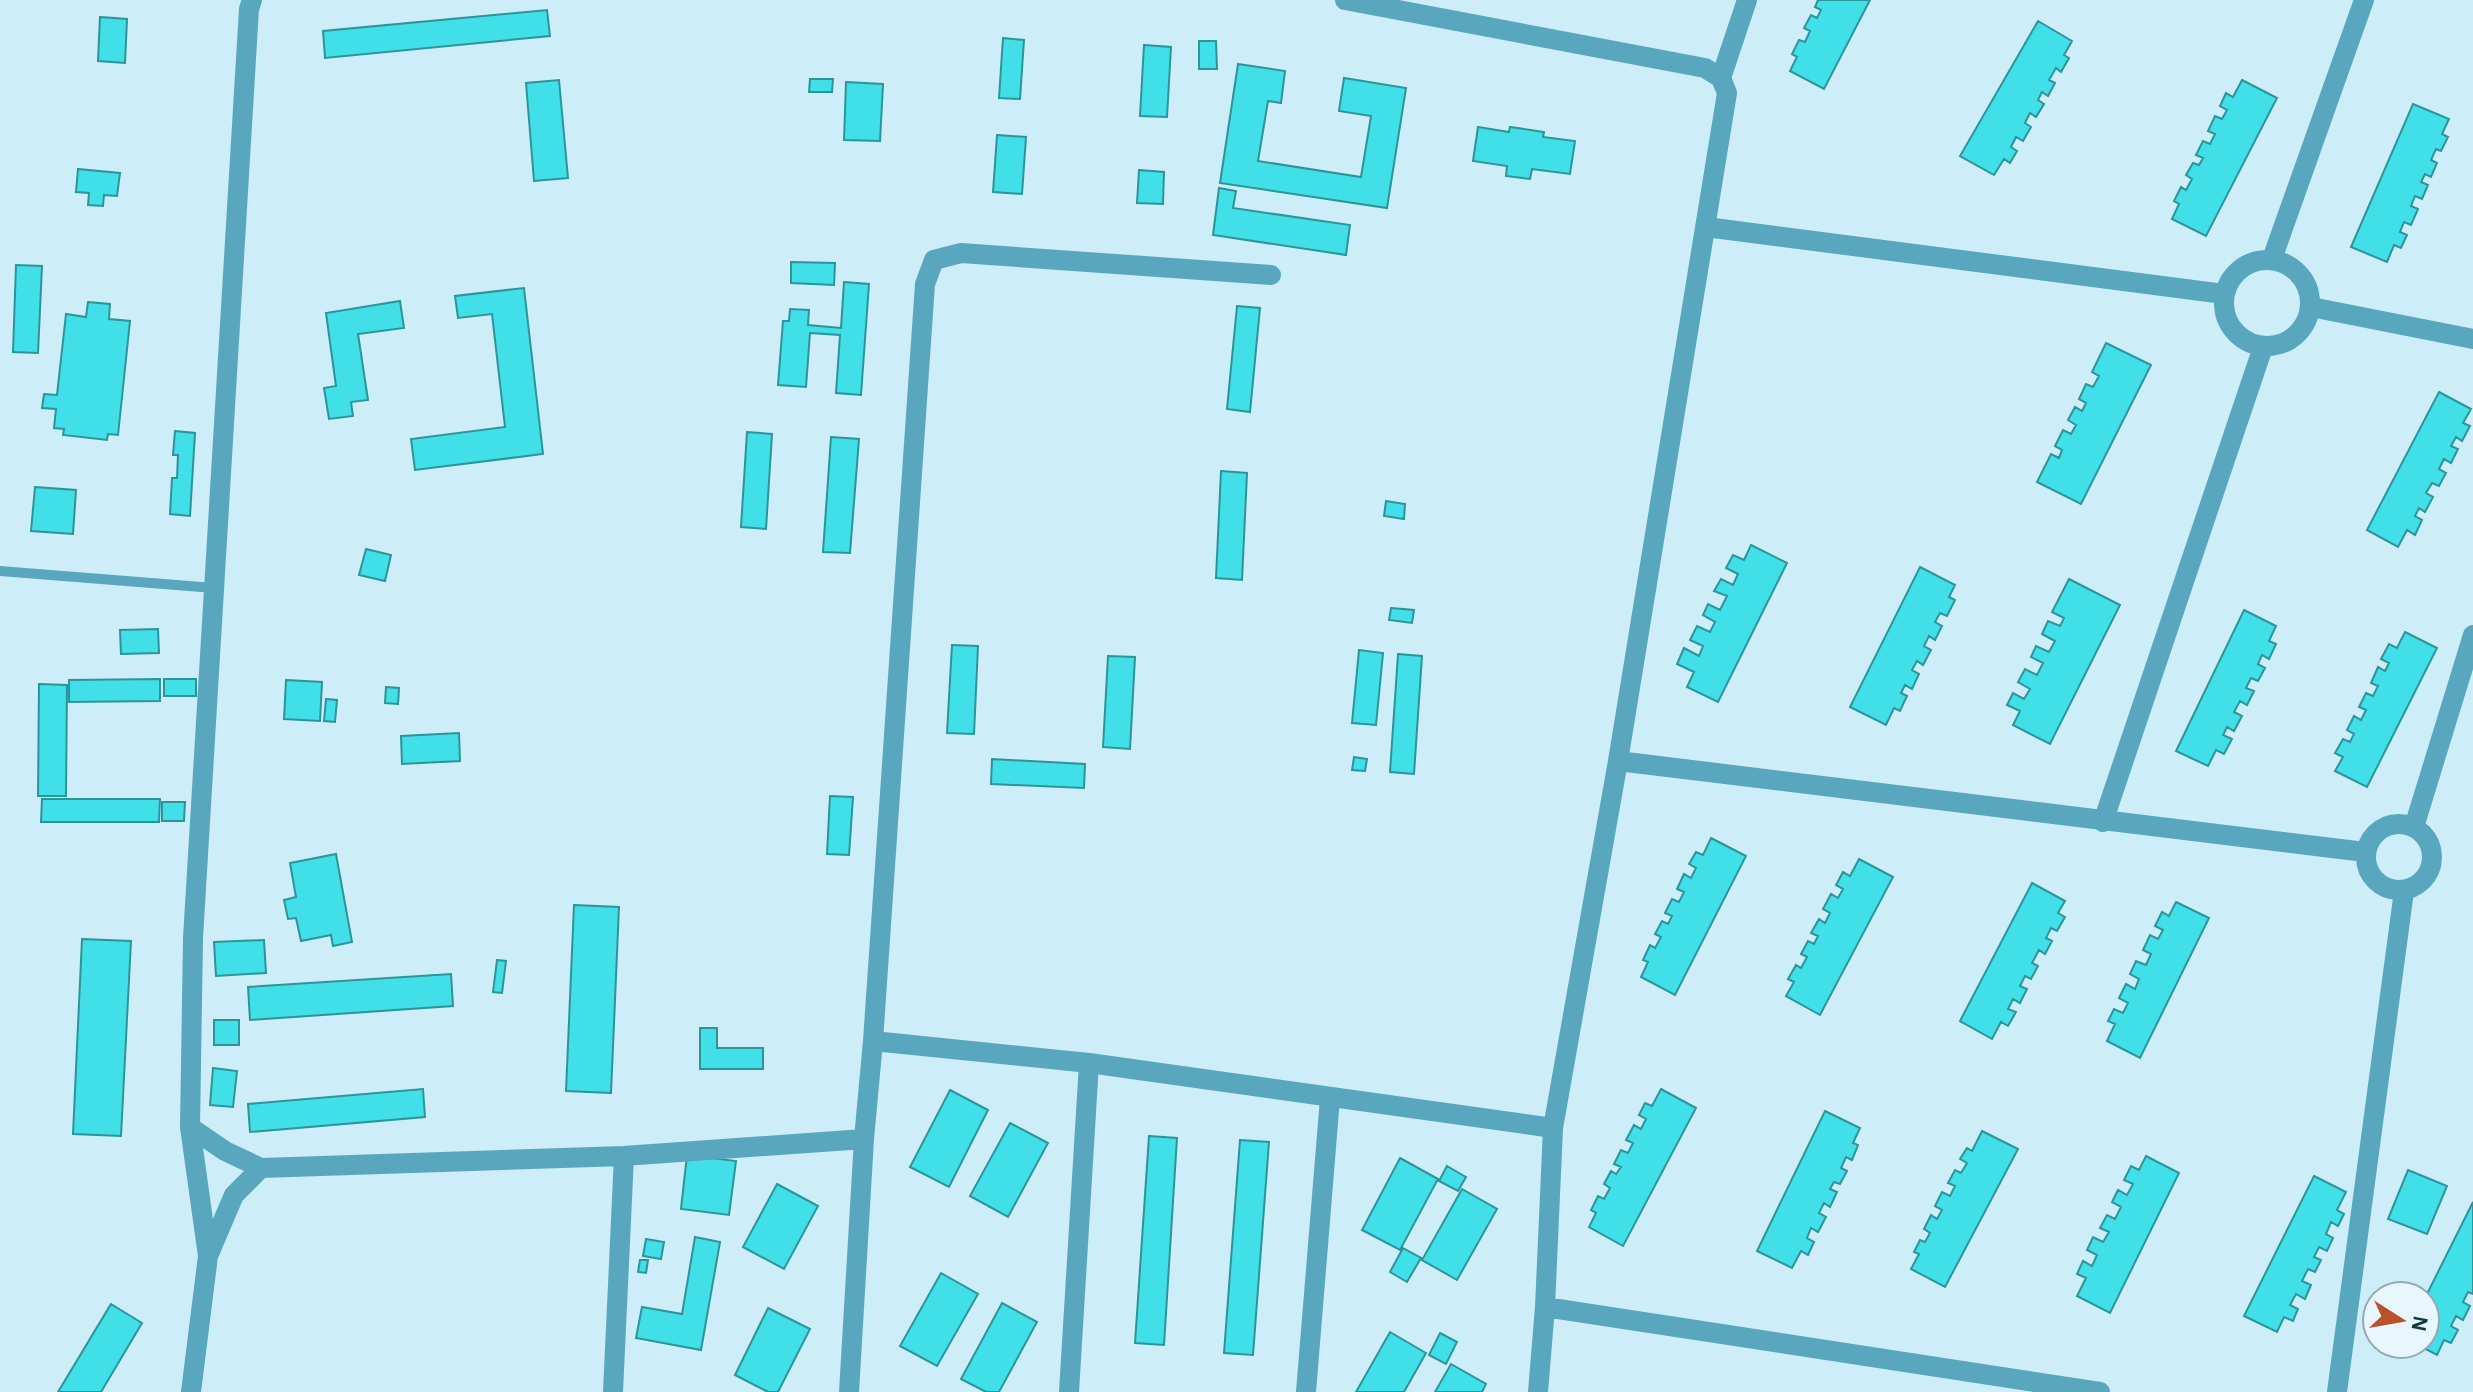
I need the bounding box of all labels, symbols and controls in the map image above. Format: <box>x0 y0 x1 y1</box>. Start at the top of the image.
north arrow <box>2361 1280 2441 1360</box>
text: N <box>2407 1314 2432 1333</box>

